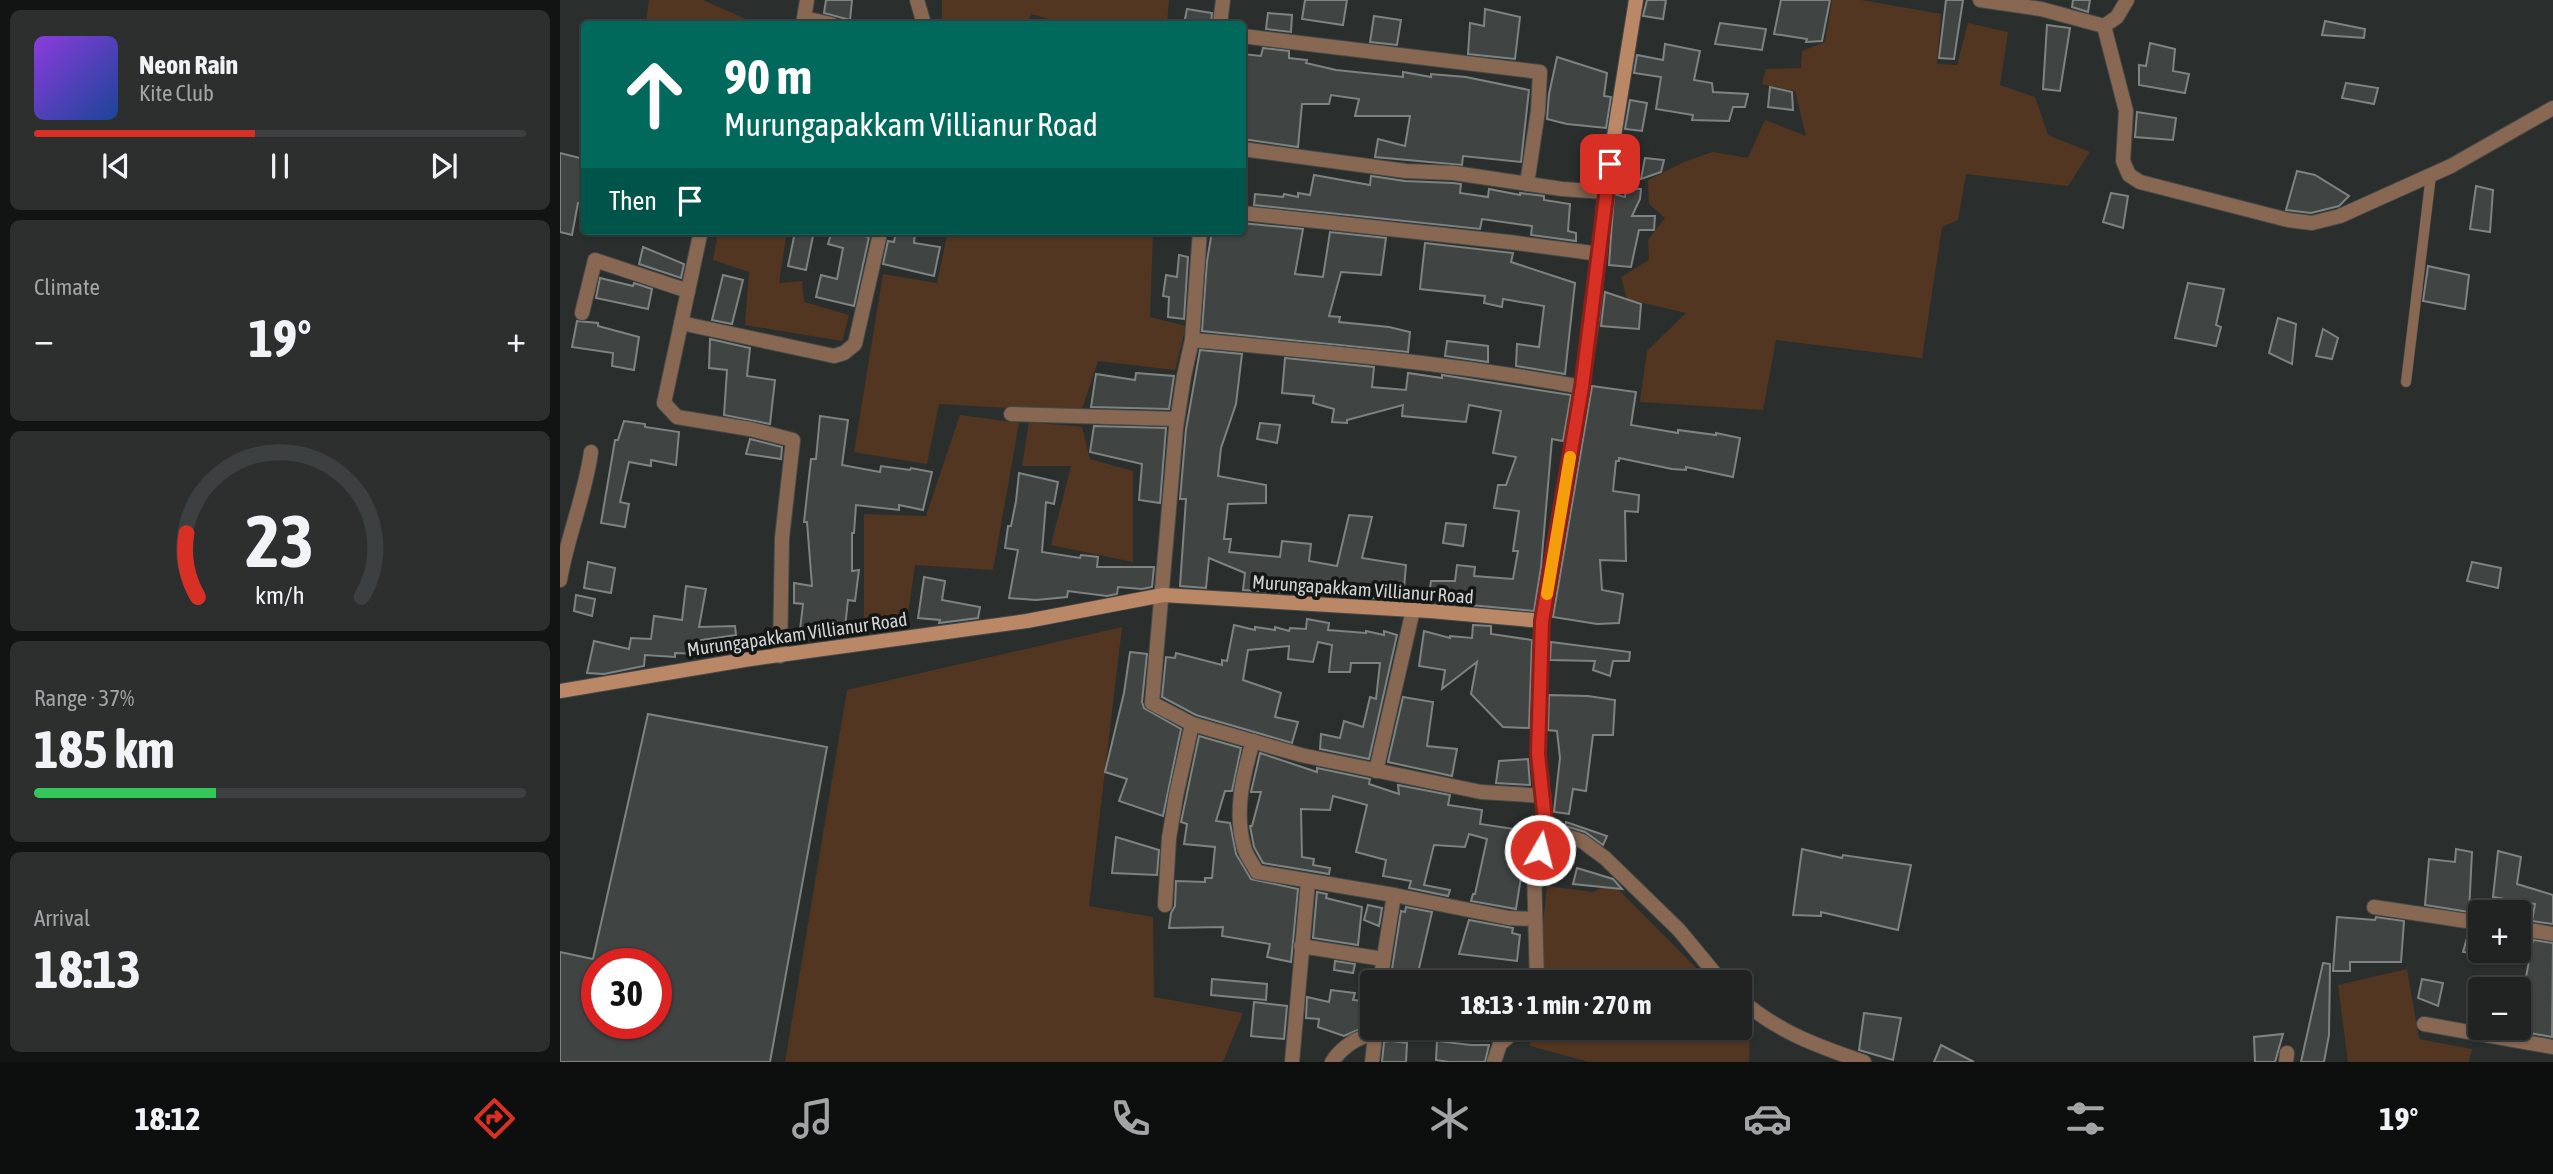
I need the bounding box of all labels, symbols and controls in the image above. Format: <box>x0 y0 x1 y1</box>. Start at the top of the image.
text: 90 m <box>724 48 812 104</box>
icon: ahead <box>609 49 700 140</box>
text: Neon Rain <box>139 50 238 80</box>
text: Kite Club <box>139 80 214 106</box>
text: Murungapakkam Villianur Road <box>724 106 1098 143</box>
pin <box>1580 134 1640 194</box>
icon: arrive <box>1591 145 1629 183</box>
icon: previous <box>97 147 135 185</box>
icon: pause <box>261 147 299 185</box>
icon: next <box>425 147 463 185</box>
icon: arrive <box>671 182 709 220</box>
text: Then <box>609 186 657 216</box>
text: Climate <box>34 274 100 300</box>
text: 19° <box>248 308 312 368</box>
text: − <box>34 317 54 360</box>
text: + <box>506 317 526 360</box>
text: 23 <box>246 499 314 582</box>
street label: Murungapakkam Villianur Road <box>1251 570 1475 608</box>
text: km/h <box>255 581 305 609</box>
street label: Murungapakkam Villianur Road <box>686 608 908 660</box>
text: Range · 37% <box>34 685 134 711</box>
text: 185 km <box>34 719 175 779</box>
position arrow <box>1503 813 1577 887</box>
map controls <box>2468 900 2531 1040</box>
button: + <box>2468 900 2531 963</box>
text: Arrival <box>34 905 90 931</box>
text: 18:13 <box>34 939 141 999</box>
speed limit sign: 30 <box>581 948 672 1039</box>
button: − <box>2468 977 2531 1040</box>
text: 18:13 · 1 min · 270 m <box>1461 990 1651 1020</box>
icon: directions <box>470 1094 519 1143</box>
icon: music <box>788 1094 837 1143</box>
icon: phone <box>1106 1094 1155 1143</box>
icon: climate <box>1425 1094 1474 1143</box>
icon: car <box>1743 1094 1792 1143</box>
icon: filters <box>2061 1094 2110 1143</box>
text: 18:12 <box>135 1100 200 1137</box>
text: 19° <box>2379 1100 2418 1137</box>

